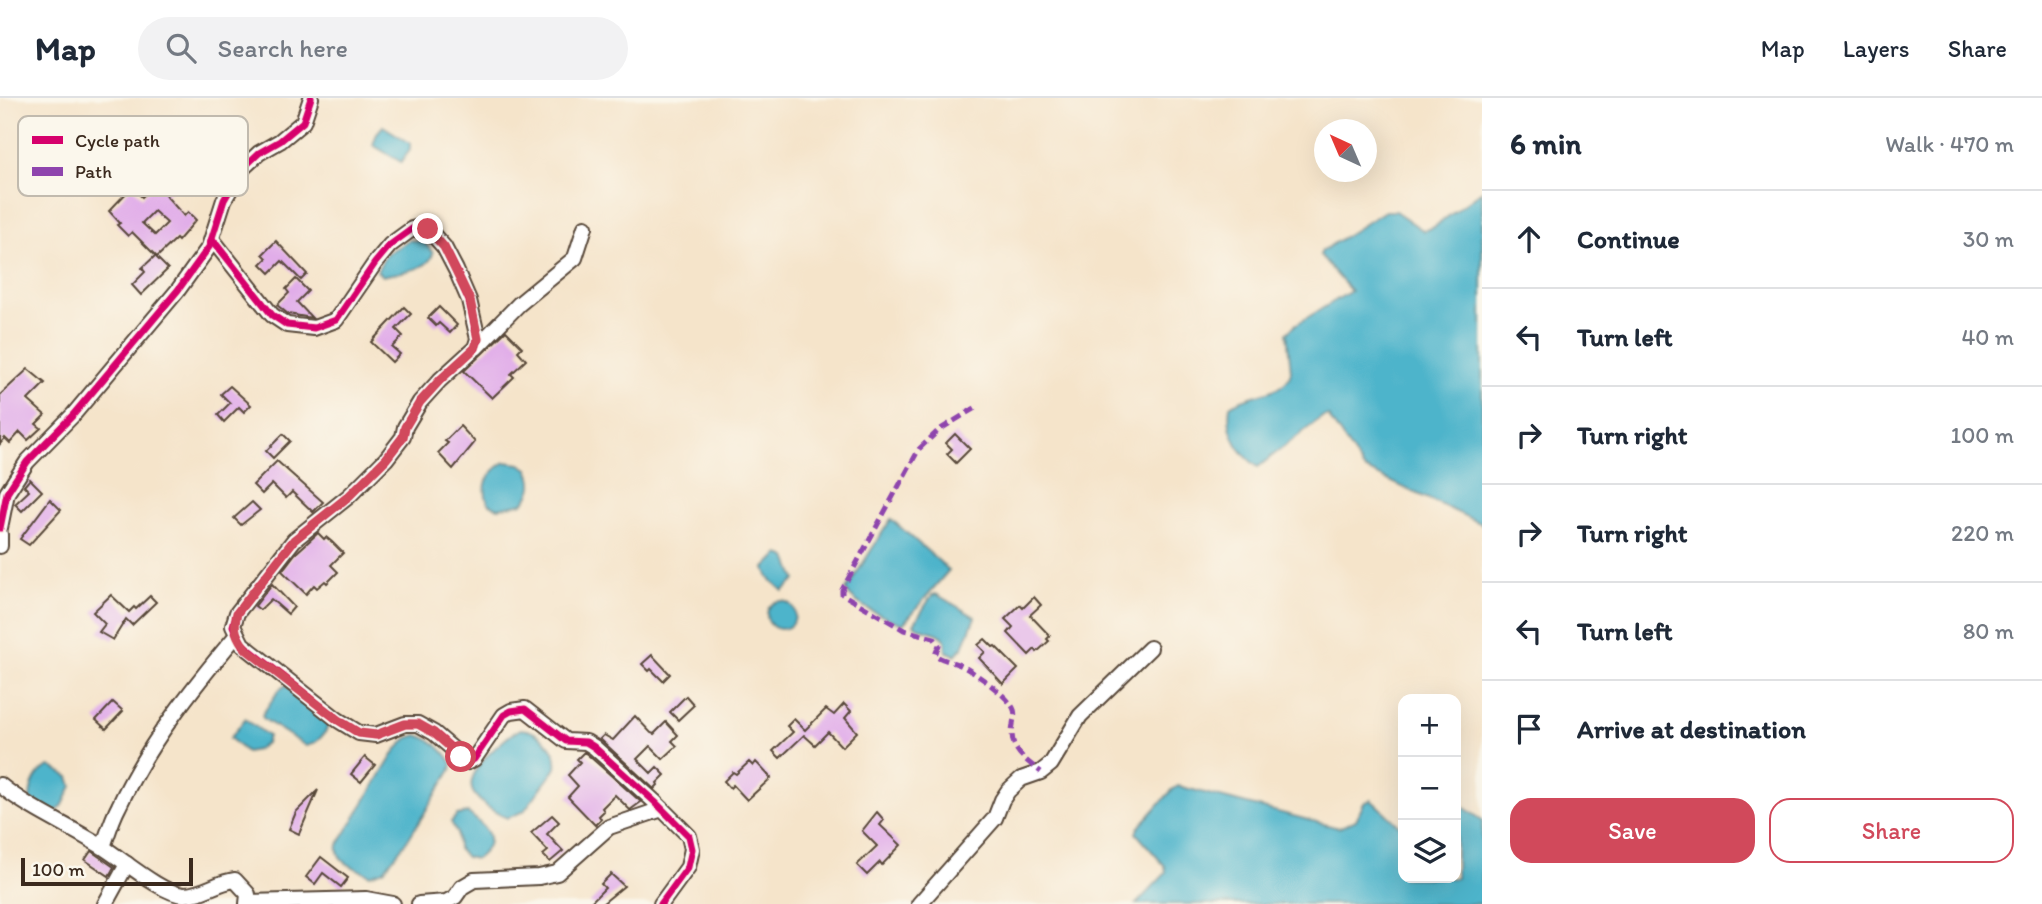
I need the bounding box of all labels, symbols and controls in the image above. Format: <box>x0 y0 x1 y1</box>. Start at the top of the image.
search box <box>138 17 628 80</box>
text: Map <box>35 29 96 68</box>
icon: search <box>162 29 200 67</box>
text: Search here <box>218 32 348 64</box>
text: Map <box>1761 34 1805 63</box>
text: Layers <box>1843 34 1910 63</box>
text: Share <box>1948 34 2007 63</box>
legend <box>18 116 248 196</box>
north arrow <box>1314 119 1377 182</box>
text: 6 min <box>1510 125 1582 162</box>
text: Cycle path <box>75 129 160 152</box>
text: Walk · 470 m <box>1885 130 2014 158</box>
text: Path <box>75 160 112 183</box>
route end <box>412 213 443 244</box>
icon: ahead <box>1510 220 1548 258</box>
text: Continue <box>1577 223 1680 255</box>
text: 30 m <box>1963 225 2014 253</box>
icon: left <box>1510 318 1548 356</box>
text: Turn left <box>1577 321 1673 353</box>
text: 40 m <box>1961 323 2014 351</box>
icon: right <box>1510 416 1548 454</box>
text: Turn right <box>1577 419 1688 451</box>
text: 100 m <box>1950 421 2014 449</box>
icon: right <box>1510 514 1548 552</box>
text: Turn right <box>1577 517 1688 549</box>
text: 220 m <box>1951 519 2014 547</box>
icon: left <box>1510 612 1548 650</box>
text: Turn left <box>1577 615 1673 647</box>
text: 80 m <box>1963 617 2014 645</box>
map controls <box>1398 694 1461 883</box>
button: + <box>1398 694 1461 757</box>
icon: arrive <box>1510 710 1548 748</box>
text: Arrive at destination <box>1577 713 1806 745</box>
route start <box>445 741 476 772</box>
button: − <box>1398 757 1461 820</box>
button: Save <box>1510 798 1755 863</box>
button: Share <box>1769 798 2014 863</box>
button: layers <box>1398 820 1461 883</box>
scale bar <box>21 855 192 887</box>
text: 100 m <box>32 858 84 881</box>

